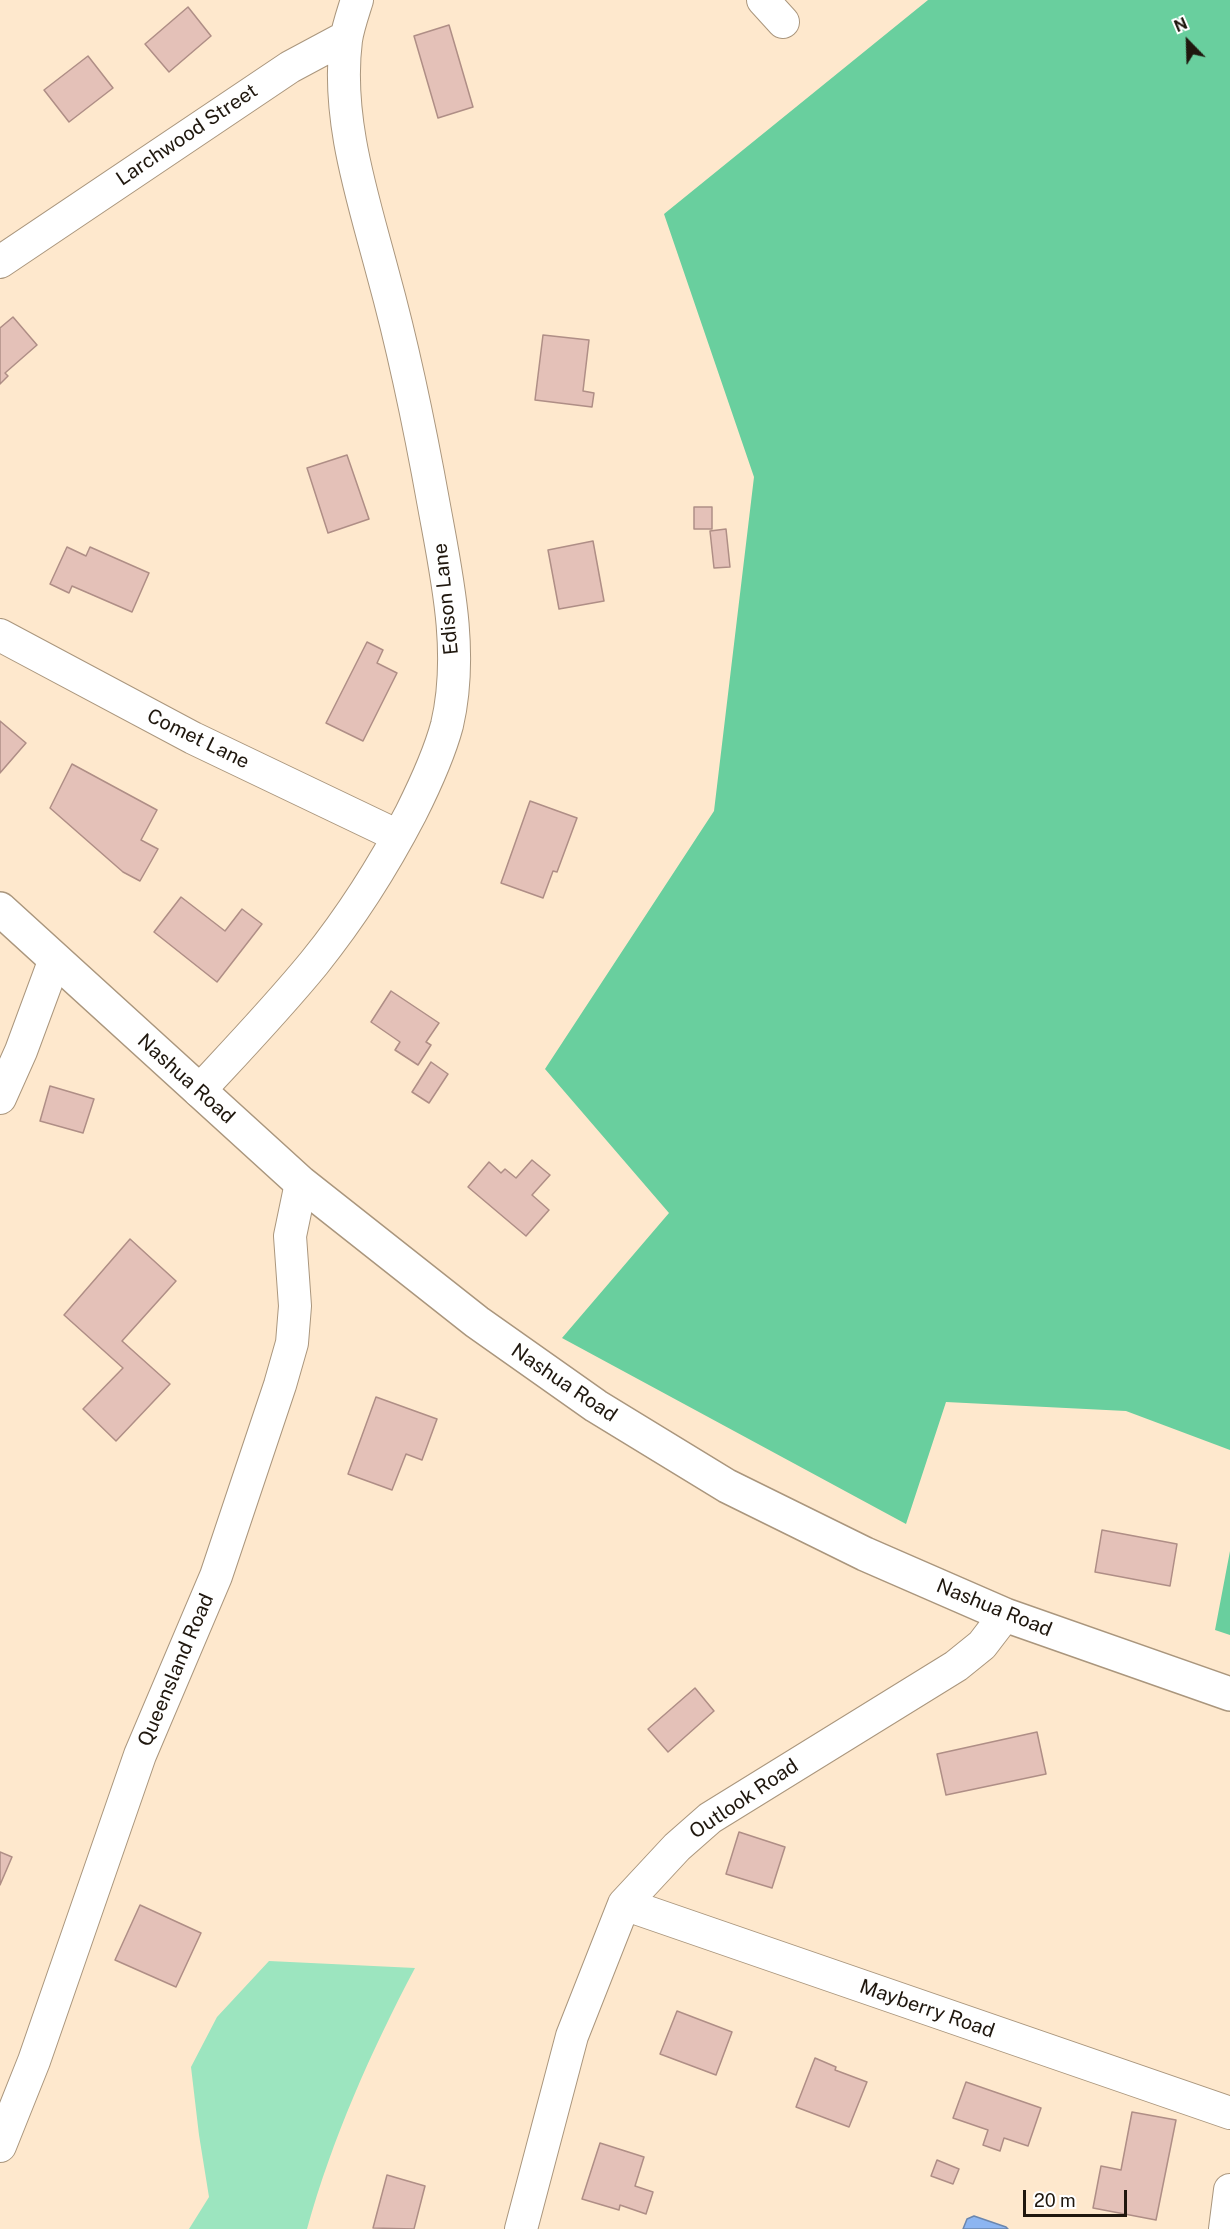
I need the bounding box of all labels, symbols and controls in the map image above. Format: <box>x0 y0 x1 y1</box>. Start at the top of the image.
north arrow <box>1158 12 1218 72</box>
text: N <box>1171 14 1190 36</box>
street label: Larchwood Street <box>112 79 262 191</box>
street label: Edison Lane <box>428 542 464 656</box>
street label: Comet Lane <box>143 704 253 774</box>
street label: Nashua Road <box>132 1029 240 1129</box>
street label: Nashua Road <box>507 1339 621 1427</box>
street label: Nashua Road <box>933 1574 1055 1642</box>
street label: Queensland Road <box>133 1590 219 1750</box>
street label: Outlook Road <box>685 1754 803 1844</box>
street label: Mayberry Road <box>856 1975 998 2043</box>
scale bar <box>1026 2178 1130 2216</box>
text: 20 m <box>1034 2190 1076 2211</box>

